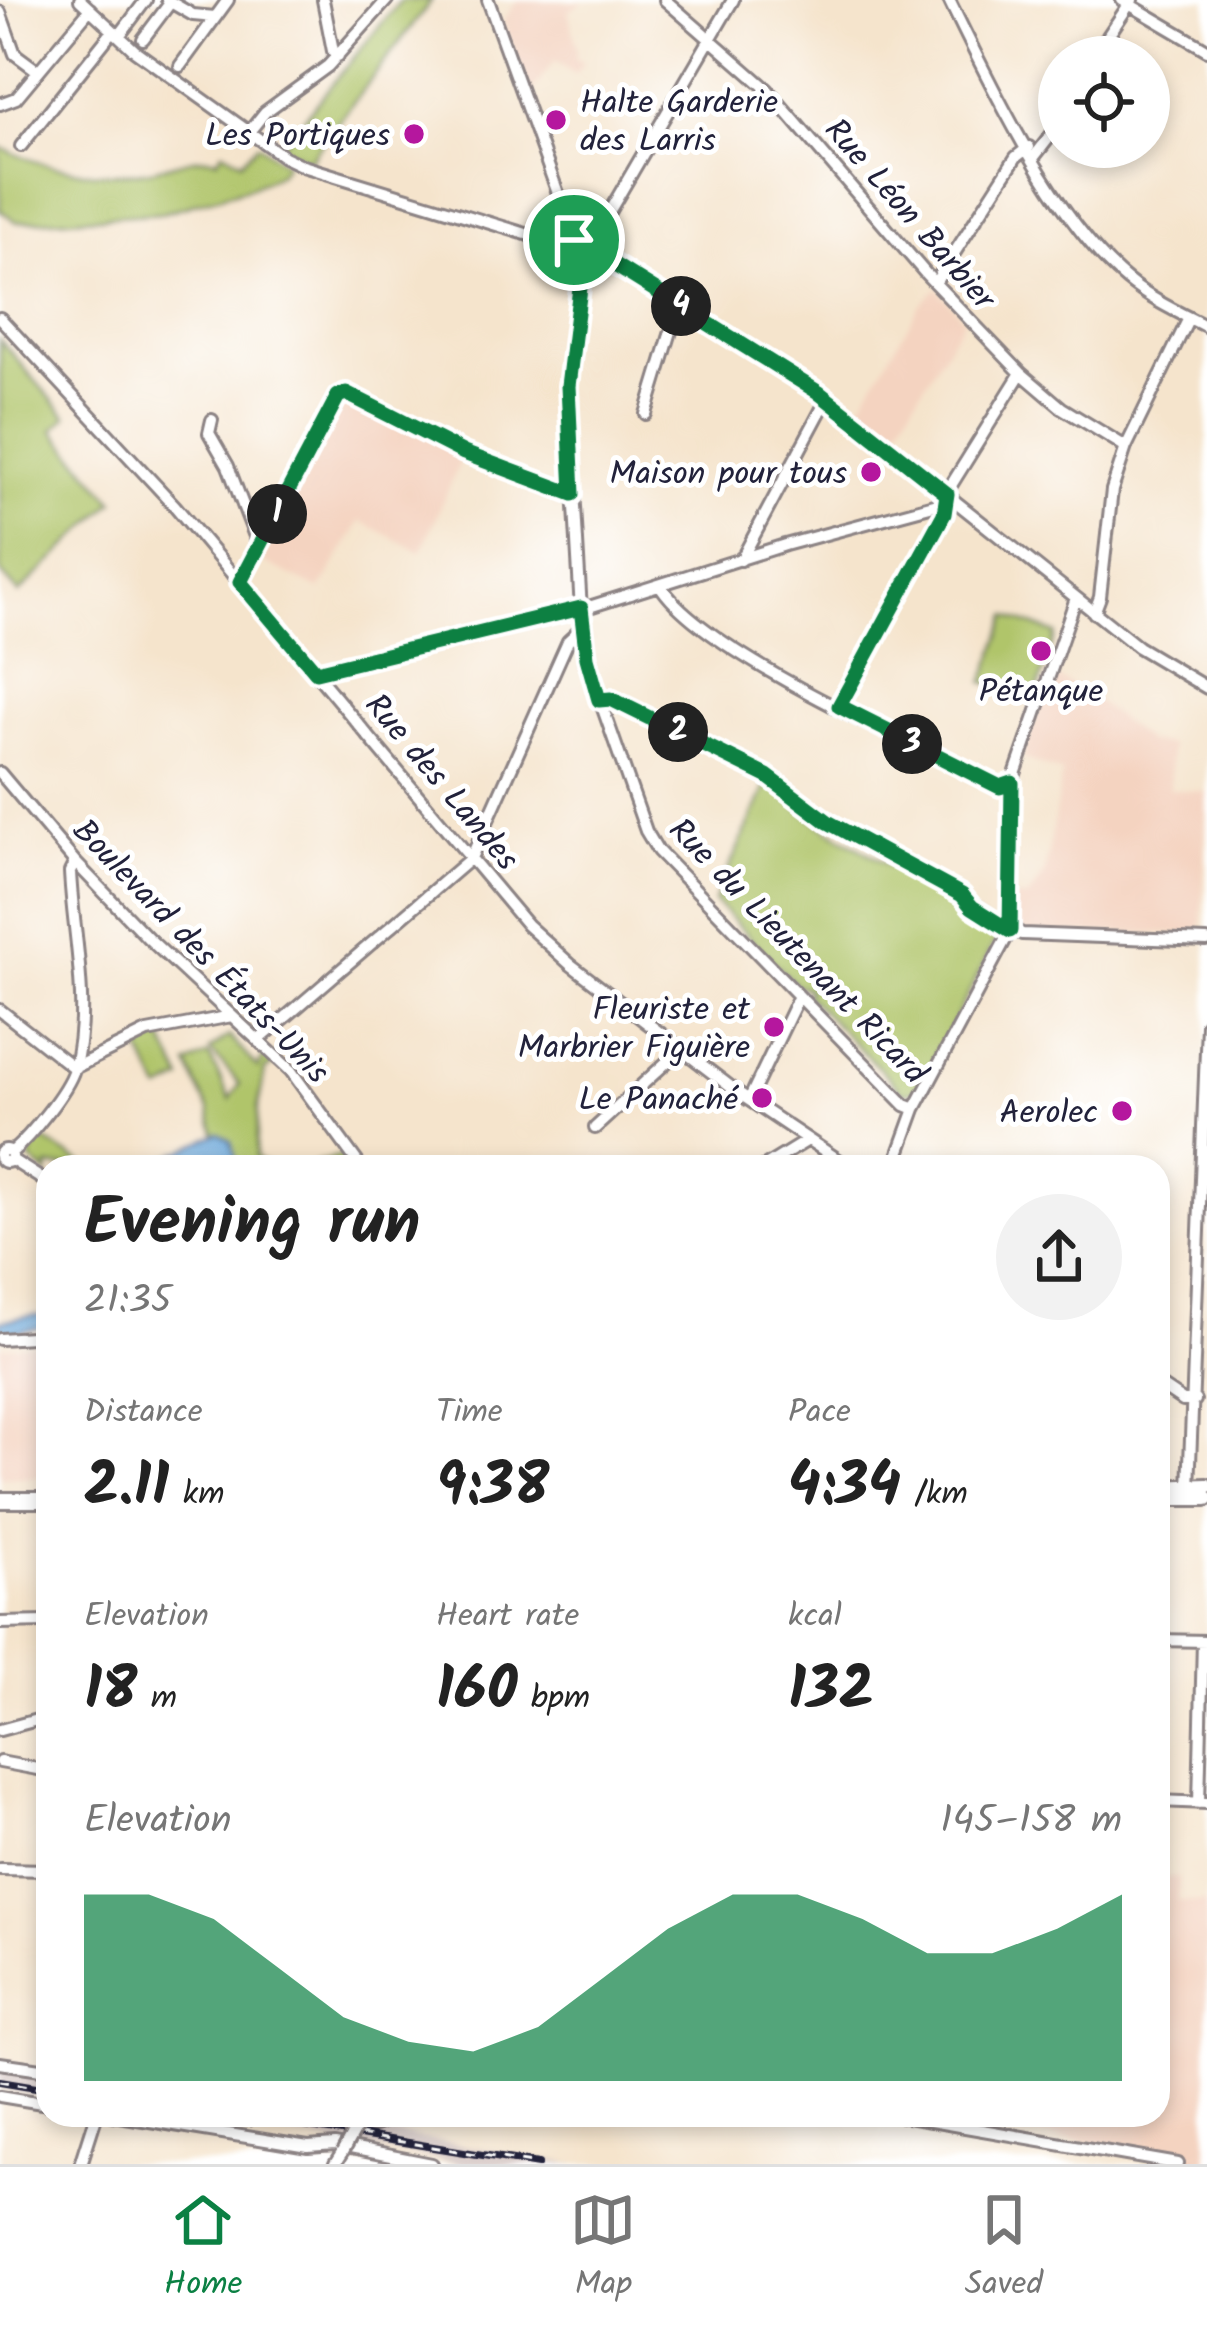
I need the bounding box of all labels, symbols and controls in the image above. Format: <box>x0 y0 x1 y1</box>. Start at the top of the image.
map controls <box>1038 36 1170 168</box>
button: locate <box>1038 36 1170 168</box>
place label: Halte Garderie des Larris <box>580 78 778 169</box>
marker: Halte Garderie des Larris <box>543 107 569 133</box>
street label: Rue Léon Barbier <box>810 107 1008 325</box>
place label: Les Portiques <box>205 111 390 164</box>
marker: Les Portiques <box>401 121 427 147</box>
pin <box>523 189 625 291</box>
icon: arrive <box>541 207 607 273</box>
pin: 4 <box>651 276 711 336</box>
text: 4 <box>672 279 690 332</box>
place label: Maison pour tous <box>609 449 847 502</box>
marker: Maison pour tous <box>858 459 884 485</box>
pin: 1 <box>247 484 307 544</box>
text: 1 <box>272 487 282 540</box>
marker: Pétanque <box>1028 638 1054 664</box>
place label: Pétanque <box>979 667 1103 720</box>
street label: Rue des Landes <box>350 683 531 884</box>
pin: 2 <box>648 702 708 762</box>
text: 2 <box>668 705 688 758</box>
pin: 3 <box>882 714 942 774</box>
text: 3 <box>903 717 921 770</box>
street label: Boulevard des États-Unis <box>58 807 341 1098</box>
street label: Rue du Lieutenant Ricard <box>654 807 940 1099</box>
place label: Fleuriste et Marbrier Figuière <box>518 985 751 1076</box>
marker: Fleuriste et Marbrier Figuière <box>761 1014 787 1040</box>
place label: Le Panaché <box>579 1075 740 1128</box>
marker: Le Panaché <box>749 1085 775 1111</box>
place label: Aerolec <box>1000 1088 1098 1141</box>
marker: Aerolec <box>1109 1098 1135 1124</box>
text: Evening run <box>84 1173 420 1278</box>
button: share <box>996 1194 1122 1320</box>
text: 21:35 <box>84 1271 172 1333</box>
text: Distance <box>84 1387 203 1440</box>
text: Time <box>436 1387 503 1440</box>
text: Pace <box>788 1387 851 1440</box>
text: 2.11 <box>84 1440 169 1536</box>
text: 9:38 <box>436 1440 549 1536</box>
text: 4:34 <box>788 1440 901 1536</box>
text: km <box>169 1469 224 1522</box>
text: /km <box>901 1469 968 1522</box>
text: Elevation <box>84 1591 209 1644</box>
text: Heart rate <box>436 1591 579 1644</box>
text: kcal <box>788 1591 842 1644</box>
text: 18 <box>84 1644 138 1740</box>
text: 160 <box>436 1644 517 1740</box>
text: 132 <box>788 1644 874 1740</box>
text: m <box>138 1673 177 1726</box>
text: bpm <box>517 1673 590 1726</box>
text: Elevation <box>84 1791 232 1853</box>
text: 145–158 m <box>940 1791 1122 1853</box>
tab: Home <box>164 2187 242 2312</box>
tab: Map <box>570 2187 636 2312</box>
tab: Saved <box>965 2187 1043 2312</box>

